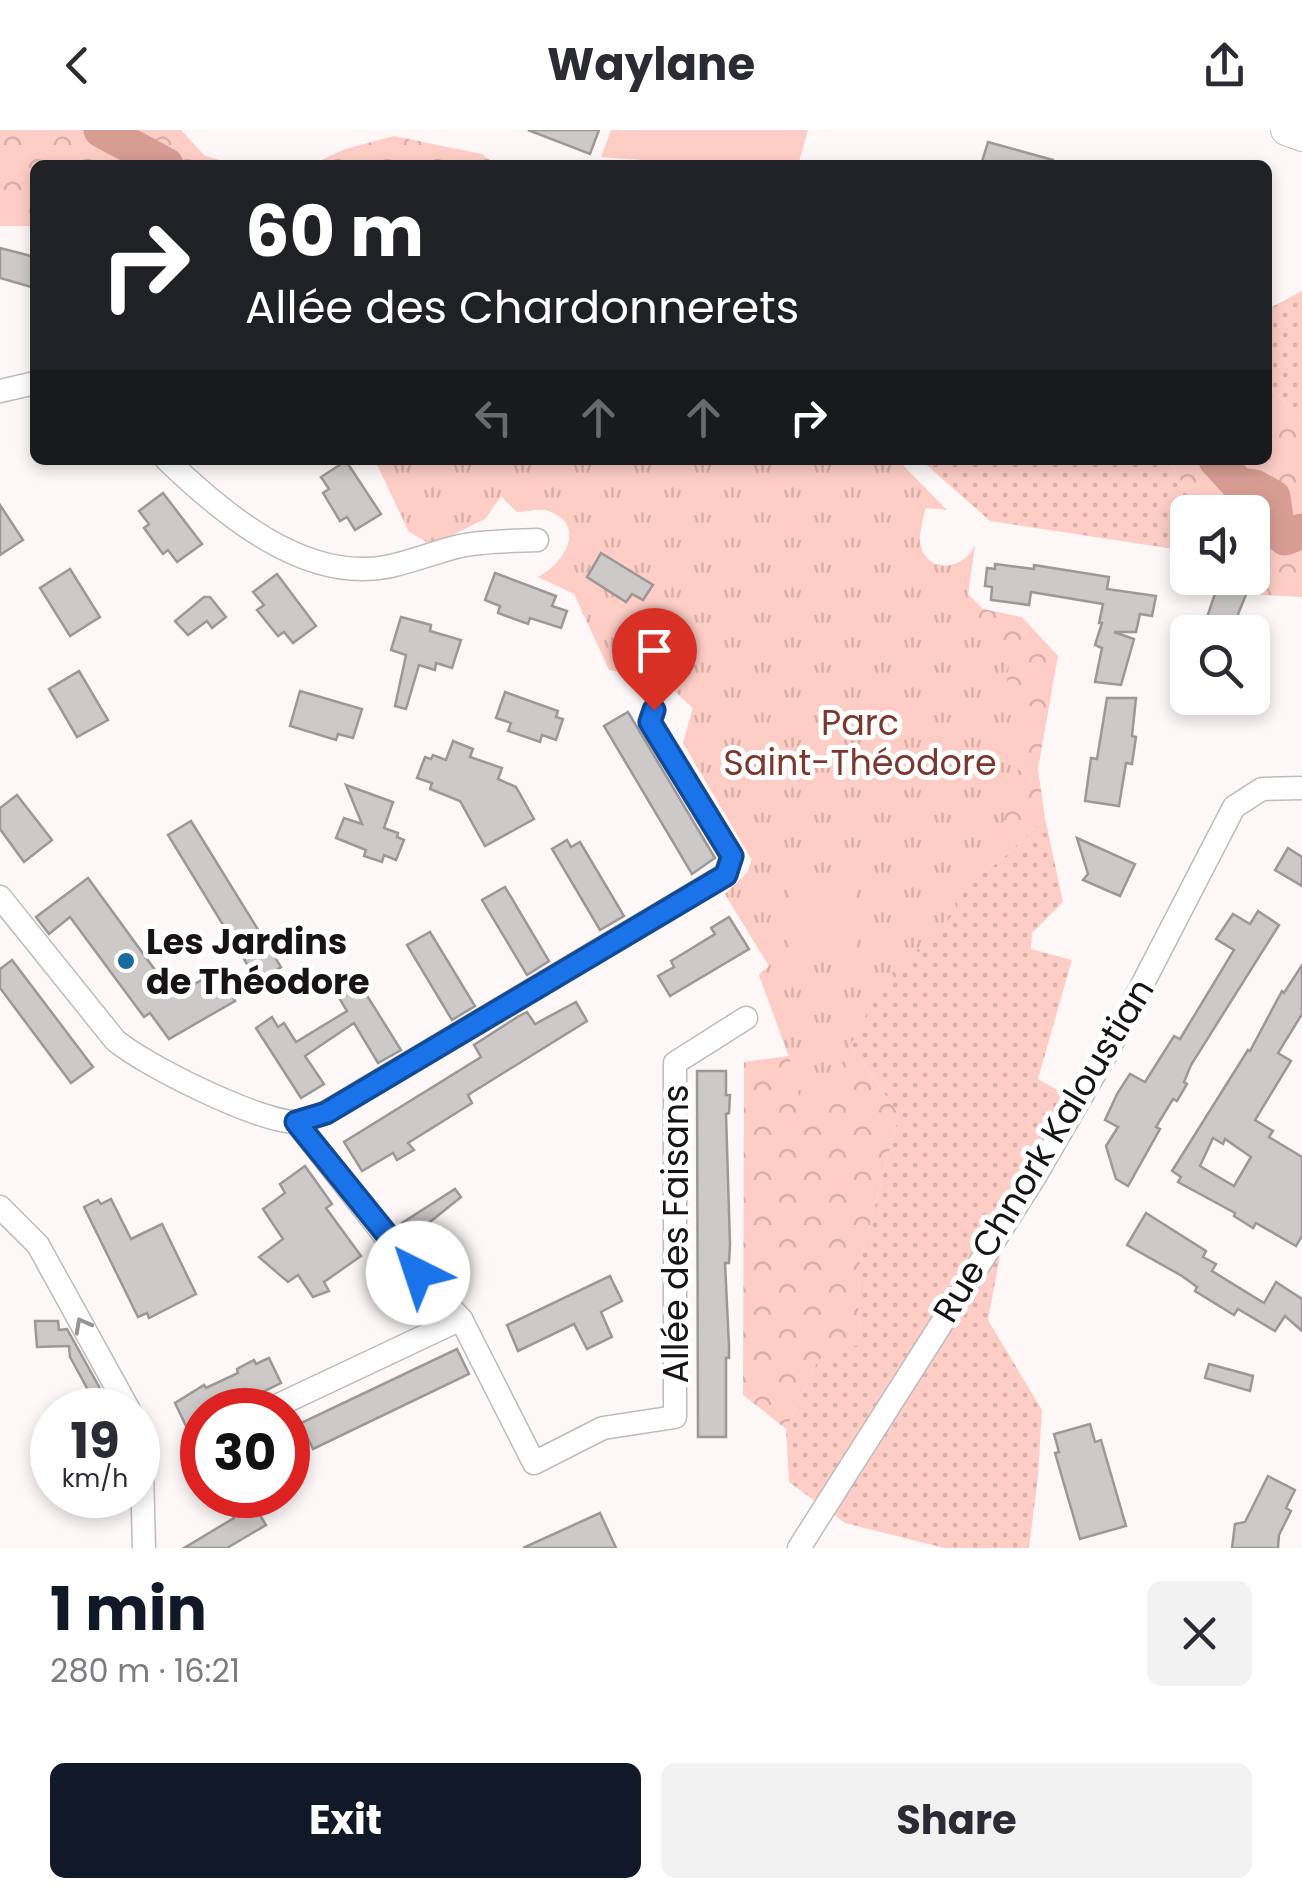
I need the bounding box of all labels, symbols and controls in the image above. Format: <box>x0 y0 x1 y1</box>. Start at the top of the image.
text: Waylane <box>547 33 755 96</box>
icon: back <box>50 38 105 93</box>
icon: share <box>1197 38 1252 93</box>
text: 60 m <box>245 182 424 281</box>
icon: right <box>80 200 210 330</box>
text: Allée des Chardonnerets <box>245 276 799 339</box>
icon: left <box>466 390 521 445</box>
icon: ahead <box>571 390 626 445</box>
icon: ahead <box>676 390 731 445</box>
icon: right <box>781 390 836 445</box>
map controls <box>1170 495 1270 715</box>
button: sound <box>1170 495 1270 595</box>
pin <box>612 608 697 711</box>
button: search <box>1170 615 1270 715</box>
icon: arrive <box>627 623 682 678</box>
park label: Parc Saint-Théodore <box>723 698 997 787</box>
place label: Les Jardins de Théodore <box>146 917 369 1006</box>
marker: Les Jardins de Théodore <box>115 950 137 972</box>
street label: Rue Chnork Kaloustian <box>921 969 1165 1331</box>
street label: Allée des Faisans <box>651 1084 700 1384</box>
position arrow <box>366 1221 470 1325</box>
one-way arrow <box>75 1317 95 1335</box>
speed limit sign: 30 <box>180 1388 310 1518</box>
text: 19 <box>70 1405 120 1476</box>
text: km/h <box>62 1461 128 1496</box>
text: 1 min <box>50 1567 207 1651</box>
button: close <box>1147 1581 1252 1686</box>
text: 280 m · 16:21 <box>50 1648 240 1693</box>
button: Exit <box>50 1763 641 1878</box>
button: Share <box>661 1763 1252 1878</box>

